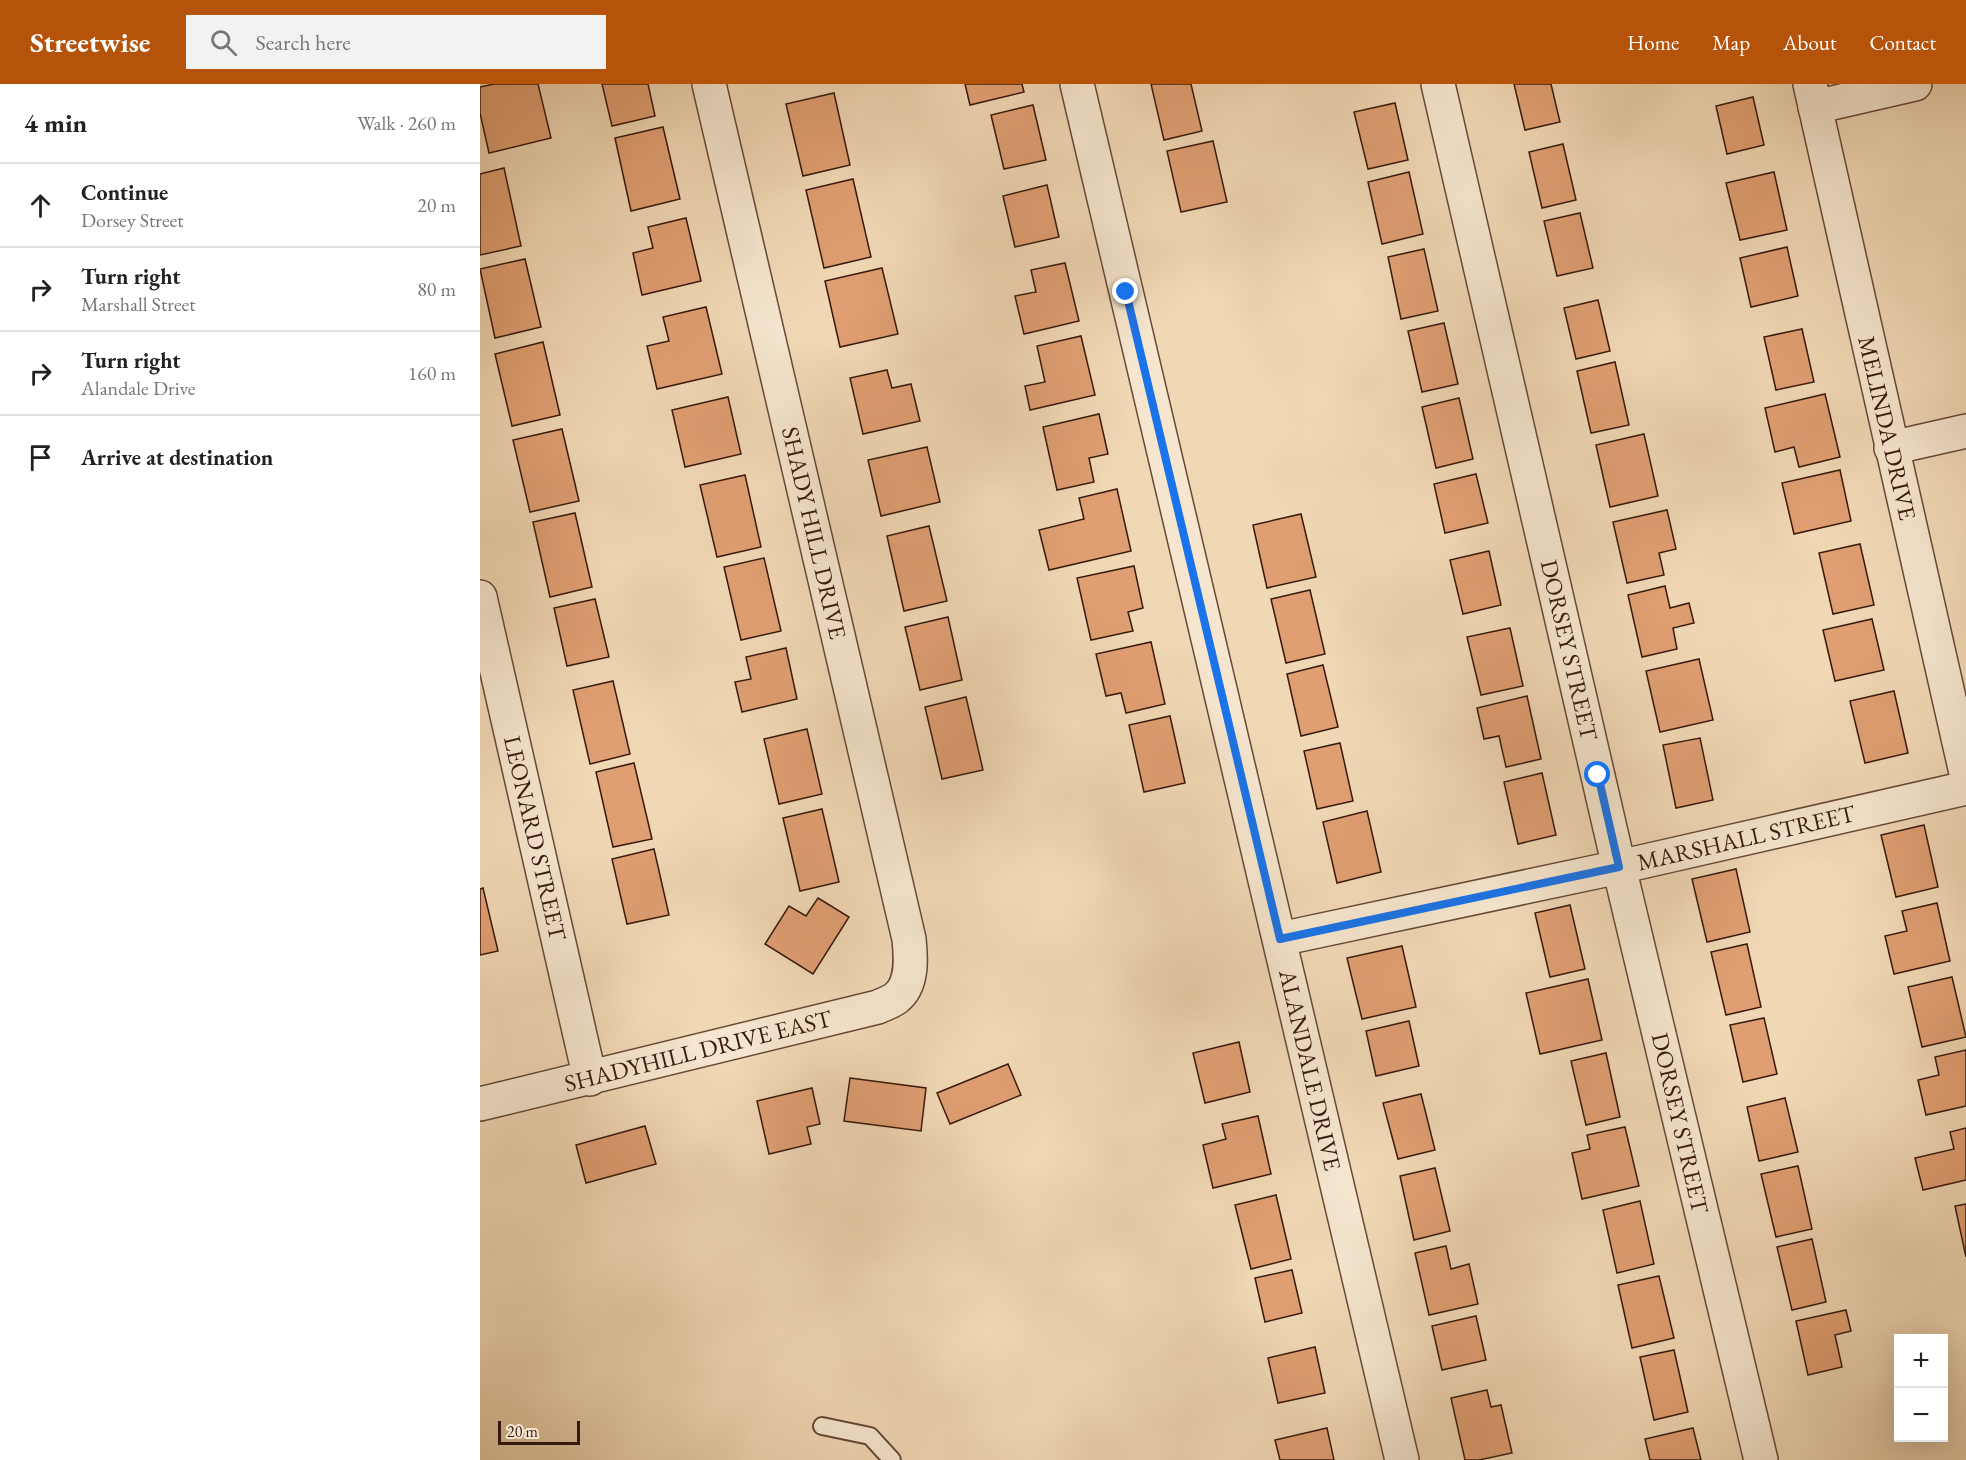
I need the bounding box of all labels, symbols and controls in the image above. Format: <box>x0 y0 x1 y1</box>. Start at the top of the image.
search box <box>186 15 606 69</box>
text: Streetwise <box>30 24 150 60</box>
icon: search <box>207 26 240 59</box>
text: Search here <box>255 28 351 57</box>
text: Home <box>1627 29 1679 56</box>
text: Map <box>1712 29 1750 56</box>
text: About <box>1783 29 1836 56</box>
text: Contact <box>1869 29 1936 56</box>
text: 4 min <box>24 106 87 140</box>
text: Walk · 260 m <box>357 110 456 136</box>
text: Continue <box>81 178 168 207</box>
icon: ahead <box>24 189 57 222</box>
text: 20 m <box>417 192 456 218</box>
text: Dorsey Street <box>81 207 184 233</box>
text: Turn right <box>81 262 180 291</box>
icon: right <box>24 273 57 306</box>
text: 80 m <box>417 276 456 302</box>
route end <box>1112 278 1138 304</box>
text: Marshall Street <box>81 291 196 317</box>
street label: MELINDA DRIVE <box>1851 333 1924 523</box>
text: Turn right <box>81 346 180 375</box>
icon: right <box>24 357 57 390</box>
text: 160 m <box>408 360 456 386</box>
text: Alandale Drive <box>81 375 196 401</box>
street label: SHADY HILL DRIVE <box>775 424 854 642</box>
icon: arrive <box>24 441 57 474</box>
text: Arrive at destination <box>81 443 273 472</box>
street label: DORSEY STREET <box>1534 557 1606 744</box>
street label: LEONARD STREET <box>497 733 574 944</box>
route start <box>1584 761 1610 787</box>
street label: MARSHALL STREET <box>1634 797 1859 878</box>
street label: ALANDALE DRIVE <box>1272 965 1349 1174</box>
street label: SHADYHILL DRIVE EAST <box>561 1002 836 1099</box>
street label: DORSEY STREET <box>1645 1030 1717 1217</box>
map controls <box>1894 1334 1948 1442</box>
button: + <box>1894 1334 1948 1388</box>
button: − <box>1894 1388 1948 1442</box>
scale bar <box>498 1418 580 1446</box>
text: 20 m <box>507 1421 538 1442</box>

